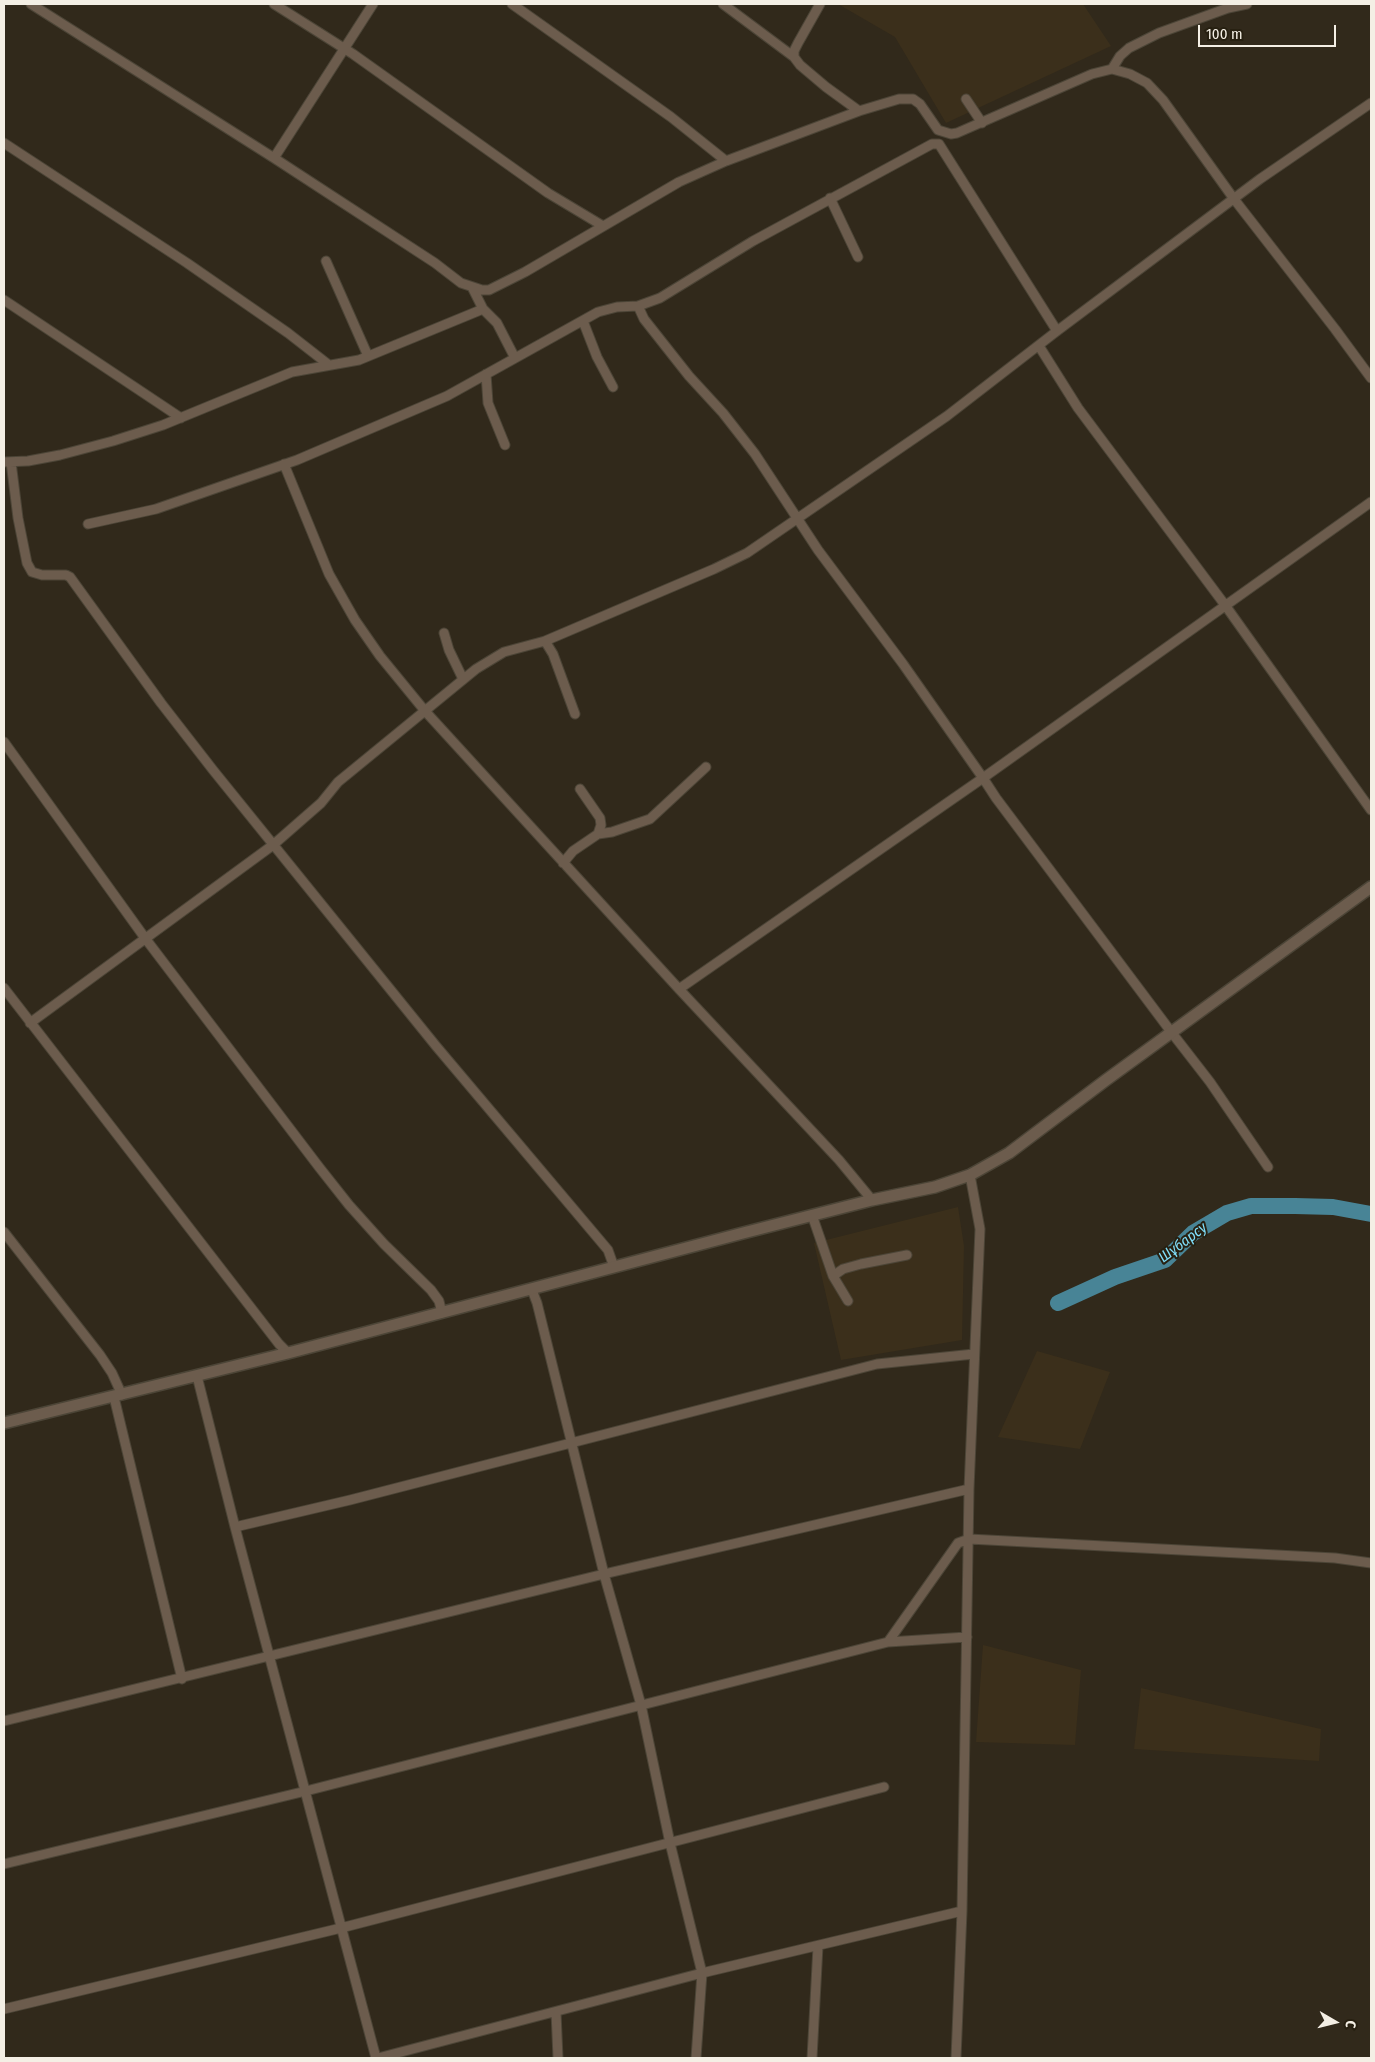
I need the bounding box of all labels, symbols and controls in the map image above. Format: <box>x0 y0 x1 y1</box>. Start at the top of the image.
scale bar <box>1200 15 1338 47</box>
text: 100 m <box>1206 25 1243 43</box>
water label: Шұбарсу <box>1155 1219 1211 1267</box>
north arrow <box>1310 1997 1360 2047</box>
text: С <box>1341 2019 1359 2029</box>

